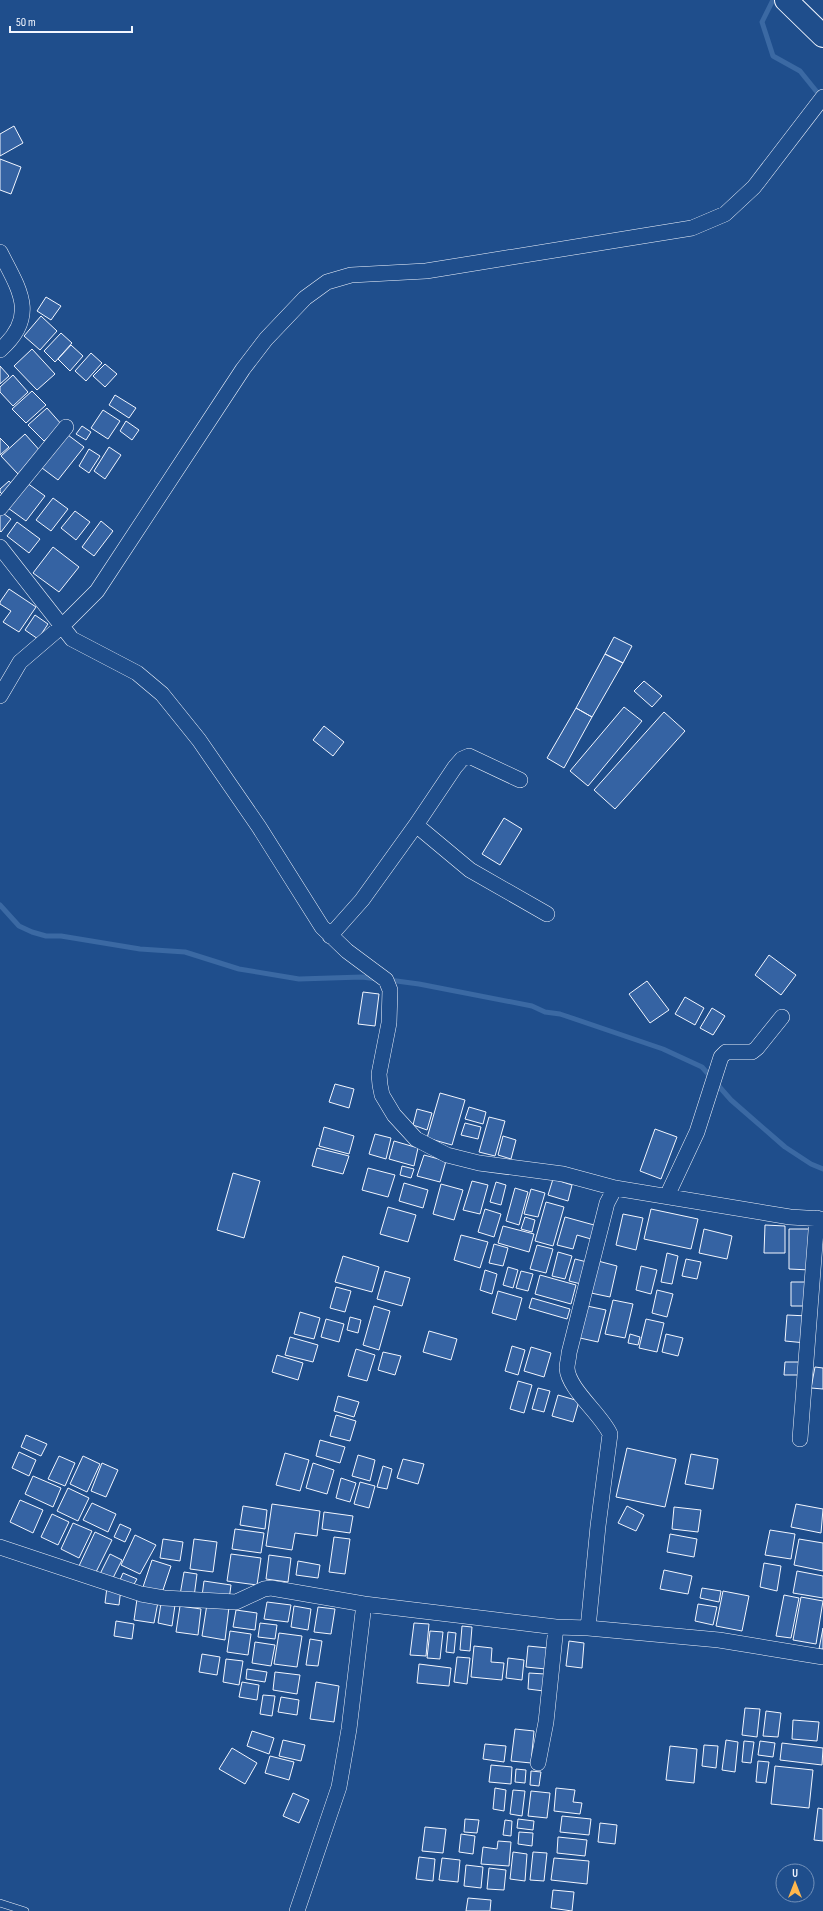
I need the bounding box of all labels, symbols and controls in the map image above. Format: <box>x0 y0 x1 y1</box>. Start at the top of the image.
scale bar <box>10 8 132 34</box>
text: 50 m <box>16 15 36 30</box>
north arrow <box>775 1863 815 1903</box>
text: U <box>792 1867 798 1880</box>

